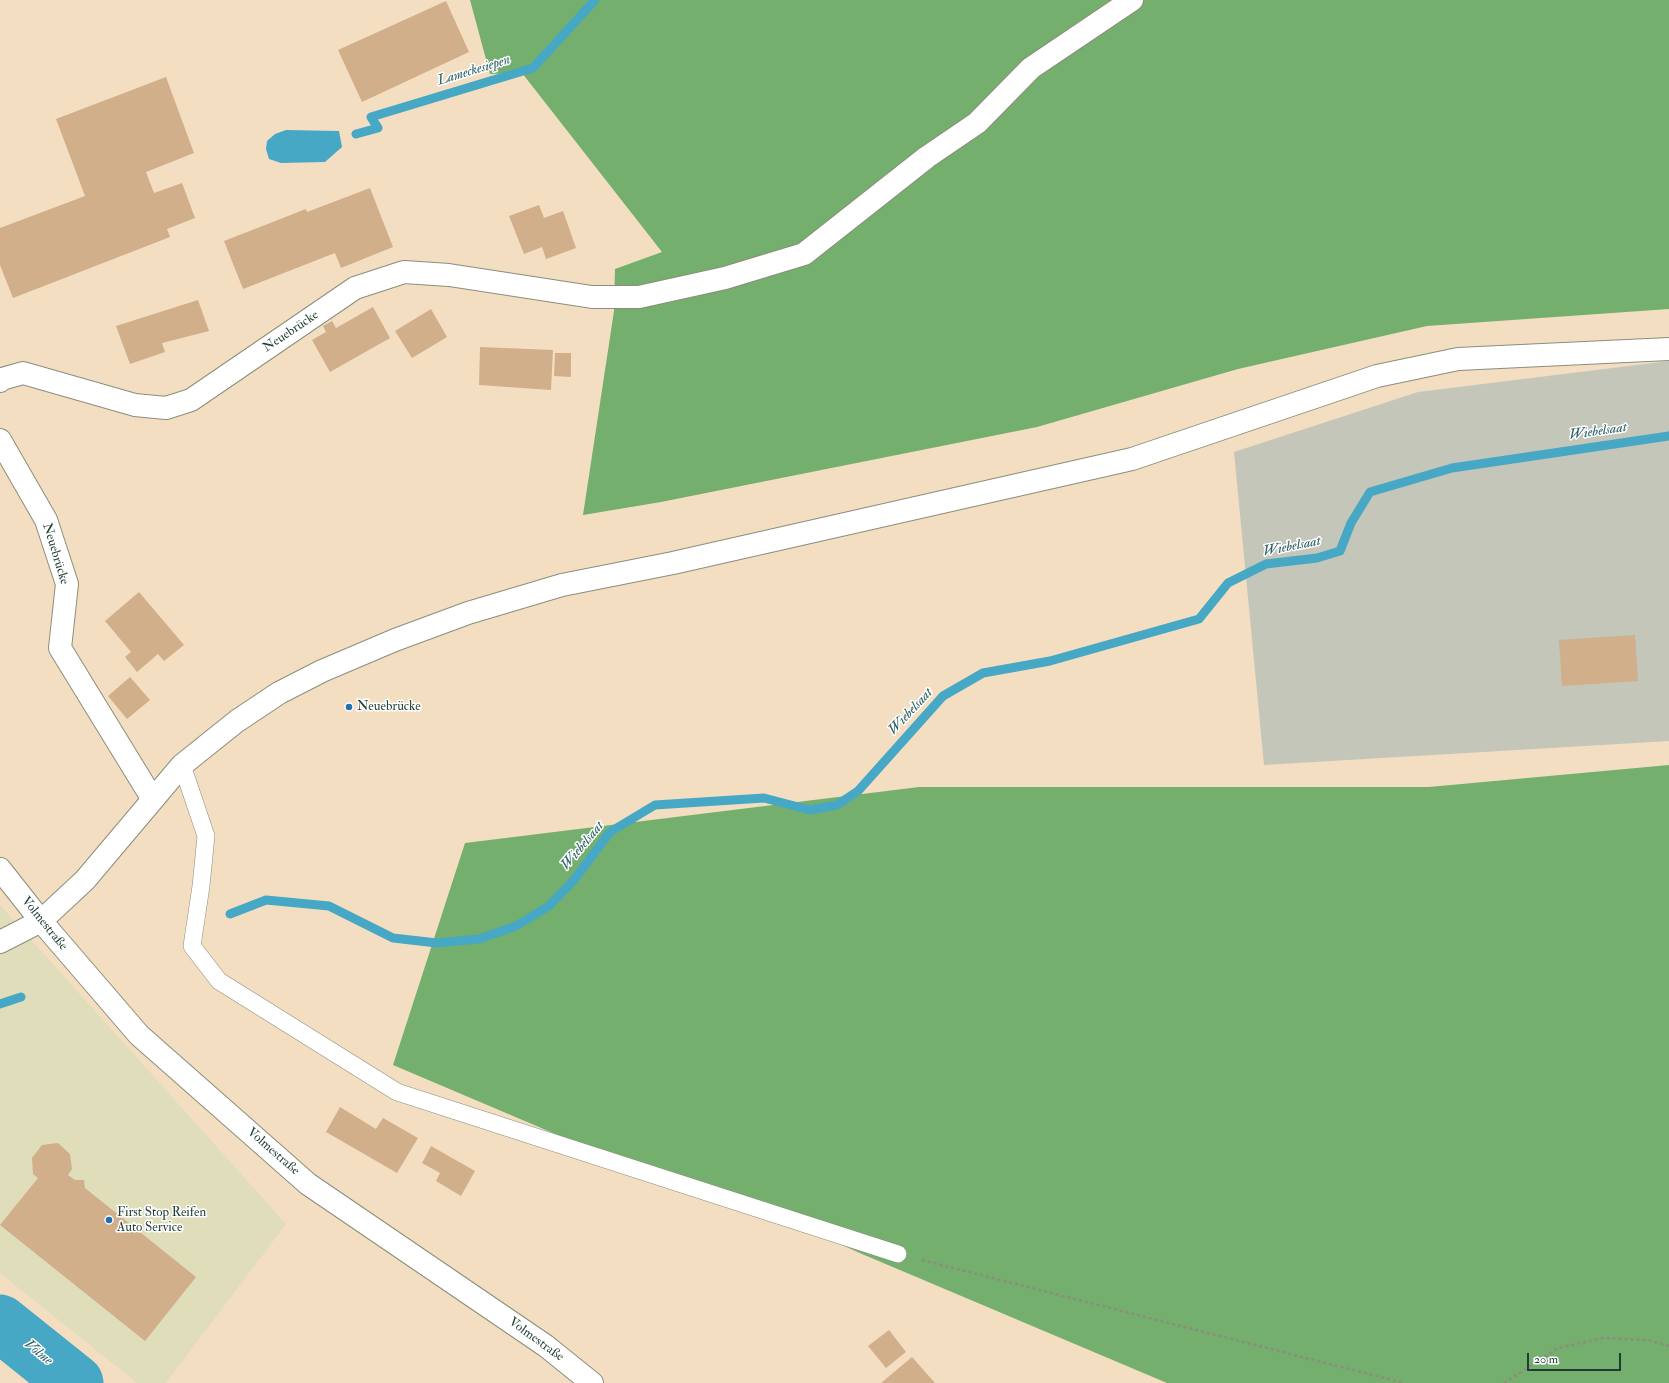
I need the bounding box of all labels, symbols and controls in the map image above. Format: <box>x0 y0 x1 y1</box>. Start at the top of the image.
water label: Lameckesiepen <box>436 52 512 90</box>
street label: Neuebrücke <box>260 308 322 356</box>
water label: Wiebelsaat <box>1568 420 1628 444</box>
street label: Neuebrücke <box>38 521 72 587</box>
water label: Wiebelsaat <box>1262 533 1322 561</box>
water label: Wiebelsaat <box>885 685 937 739</box>
place label: Neuebrücke <box>357 699 421 715</box>
marker: Neuebrücke <box>344 702 354 712</box>
water label: Wiebelsaat <box>558 818 608 874</box>
street label: Volmestraße <box>18 894 70 954</box>
street label: Volmestraße <box>244 1125 302 1179</box>
place label: First Stop Reifen Auto Service <box>117 1205 206 1236</box>
marker: First Stop Reifen Auto Service <box>104 1215 114 1225</box>
street label: Volmestraße <box>505 1315 567 1365</box>
water label: Volme <box>20 1337 56 1369</box>
scale bar <box>1529 1345 1623 1371</box>
text: 20 m <box>1534 1352 1558 1367</box>

